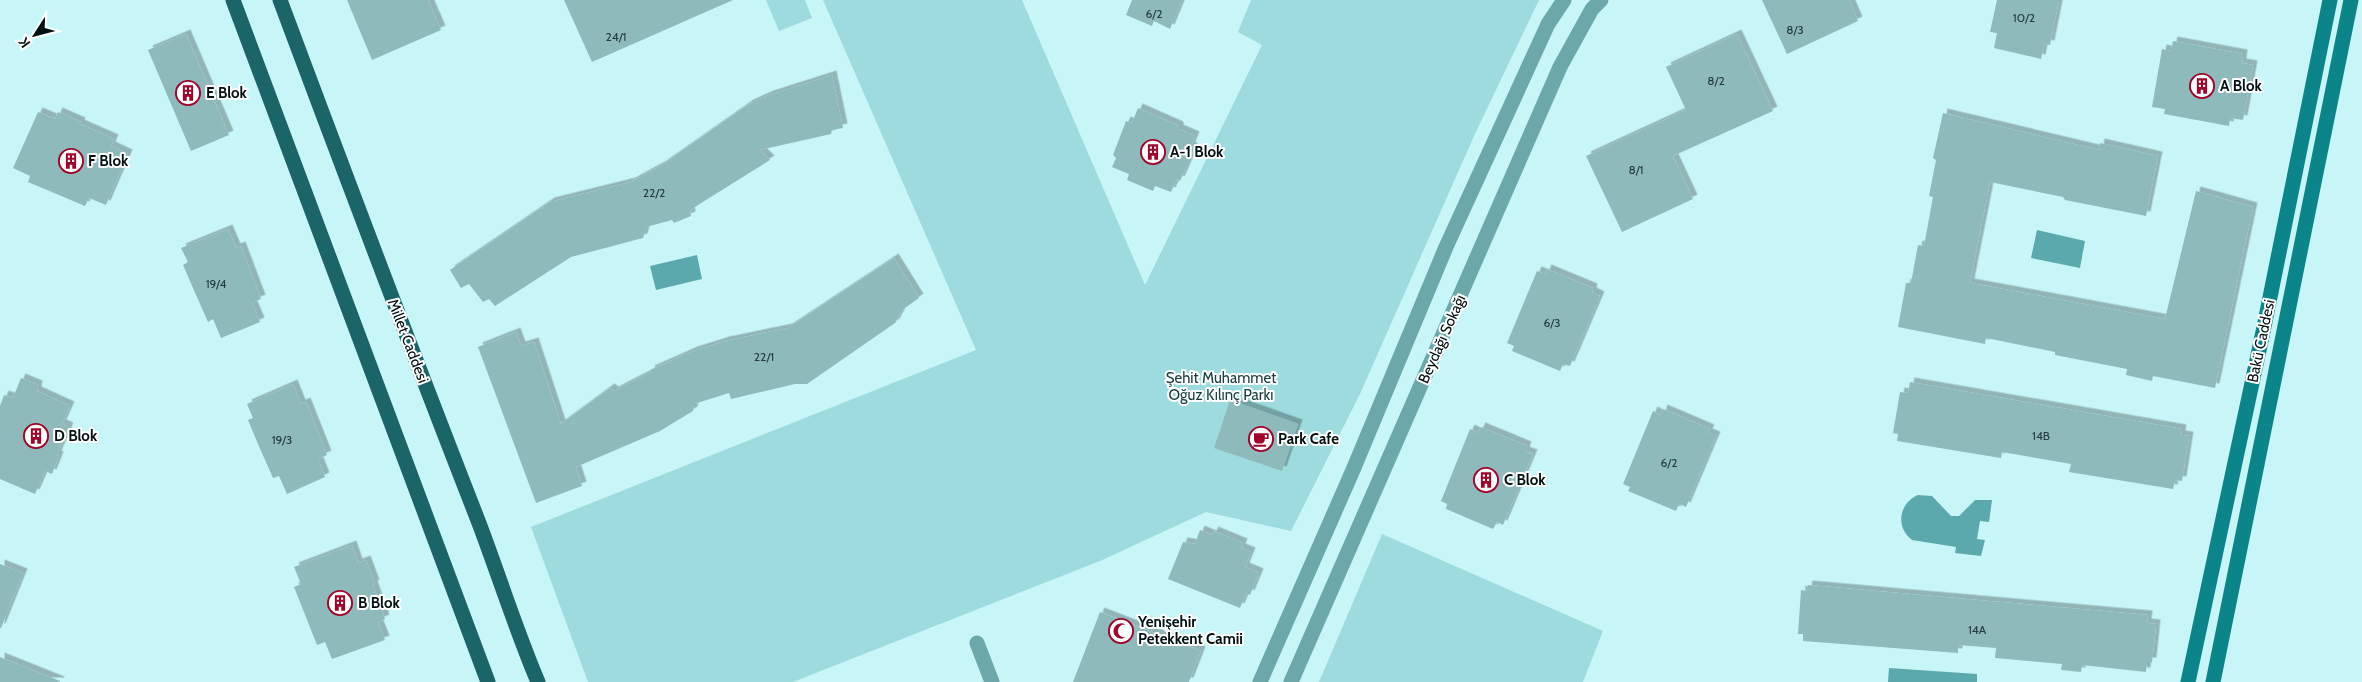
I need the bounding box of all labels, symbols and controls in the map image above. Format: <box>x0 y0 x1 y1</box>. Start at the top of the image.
house number: 6/2 <box>1146 6 1162 21</box>
north arrow <box>10 10 60 60</box>
house number: 10/2 <box>2013 10 2035 25</box>
house number: 8/3 <box>1786 22 1804 37</box>
house number: 24/1 <box>605 29 627 44</box>
text: K <box>14 34 34 51</box>
house number: 8/2 <box>1707 73 1725 88</box>
building icon: A Blok <box>2189 73 2215 99</box>
place label: A Blok <box>2220 77 2262 95</box>
building icon: E Blok <box>175 80 201 106</box>
place label: E Blok <box>206 84 248 102</box>
building icon: A-1 Blok <box>1140 139 1166 165</box>
place label: A-1 Blok <box>1170 143 1224 161</box>
building icon: F Blok <box>58 148 84 174</box>
place label: F Blok <box>88 152 129 170</box>
house number: 8/1 <box>1628 162 1644 177</box>
house number: 22/2 <box>643 185 665 200</box>
house number: 19/4 <box>206 276 226 291</box>
street label: Beydağı Sokağı <box>1414 292 1470 386</box>
street label: Millet Caddesi <box>384 296 432 386</box>
street label: Bakü Caddesi <box>2243 298 2279 384</box>
house number: 6/3 <box>1543 315 1561 330</box>
house number: 22/1 <box>754 349 774 364</box>
park label: Şehit Muhammet Oğuz Kılınç Parkı <box>1166 369 1276 404</box>
building icon: D Blok <box>23 423 49 449</box>
cafe icon: Park Cafe <box>1248 426 1274 452</box>
place label: D Blok <box>54 427 98 445</box>
house number: 14B <box>2032 428 2050 443</box>
place label: Park Cafe <box>1278 430 1339 448</box>
house number: 19/3 <box>272 432 292 447</box>
house number: 6/2 <box>1661 455 1677 470</box>
building icon: C Blok <box>1473 467 1499 493</box>
place label: C Blok <box>1504 471 1546 489</box>
building icon: B Blok <box>327 590 353 616</box>
place label: B Blok <box>358 594 400 612</box>
place label: Yenişehir Petekkent Camii <box>1137 613 1243 648</box>
mosque icon: Yenişehir Petekkent Camii <box>1108 618 1134 644</box>
house number: 14A <box>1968 622 1987 637</box>

